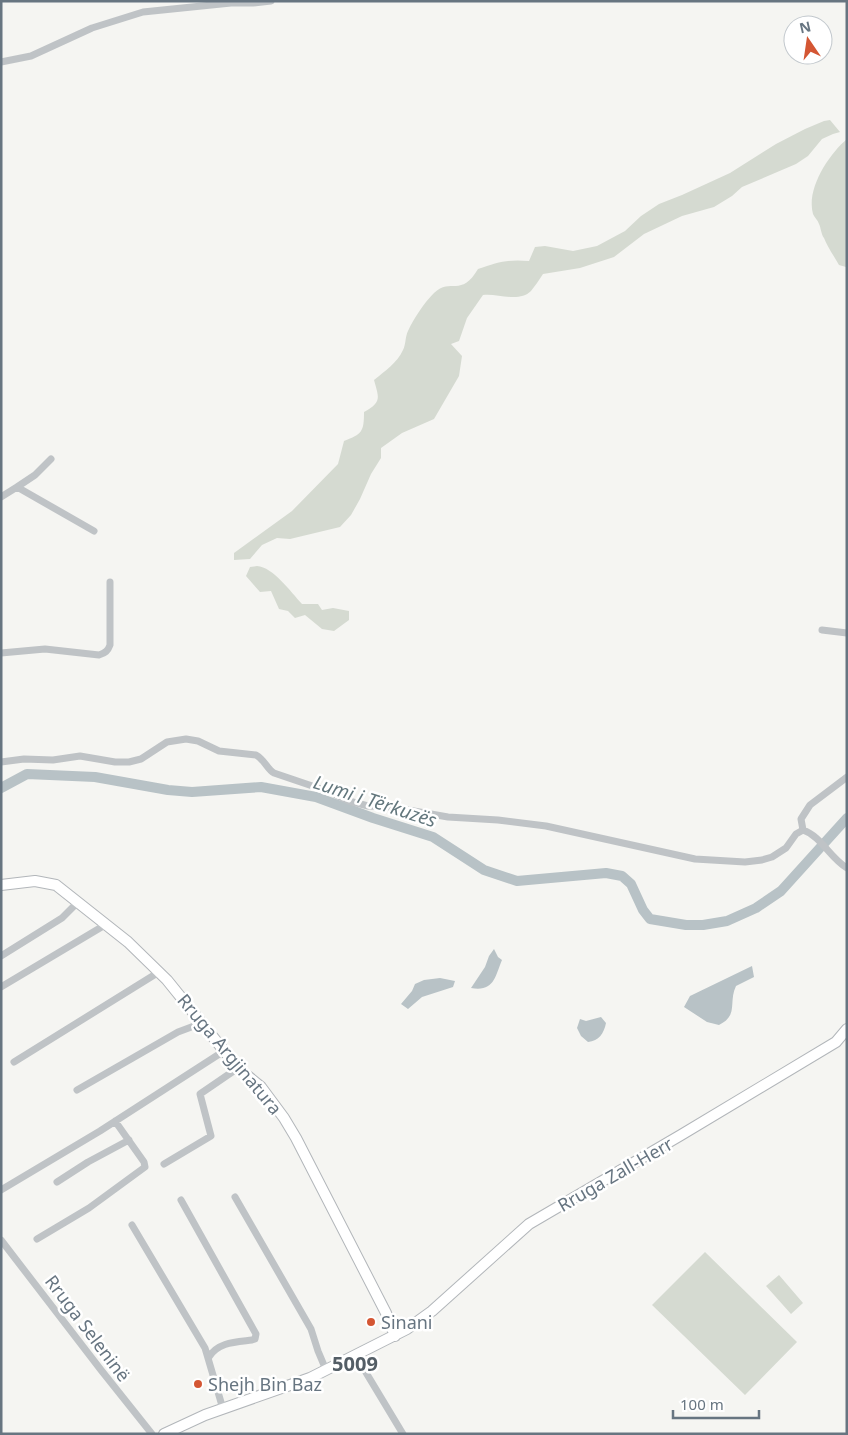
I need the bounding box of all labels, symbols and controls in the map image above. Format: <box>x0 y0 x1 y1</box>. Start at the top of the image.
north arrow <box>783 15 833 65</box>
text: N <box>797 16 813 37</box>
water label: Lumi i Tërkuzës <box>310 769 440 833</box>
street label: Rruga Argjinatura <box>172 989 288 1119</box>
street label: Rruga Zall-Herr <box>553 1131 678 1217</box>
street label: Rruga Seleninë <box>40 1270 136 1386</box>
place label: Sinani <box>381 1310 433 1334</box>
marker: Sinani <box>365 1316 377 1328</box>
district label: 5009 <box>332 1350 378 1377</box>
place label: Shejh Bin Baz <box>208 1372 322 1396</box>
marker: Shejh Bin Baz <box>192 1378 204 1390</box>
scale bar <box>673 1388 759 1420</box>
text: 100 m <box>680 1394 724 1414</box>

